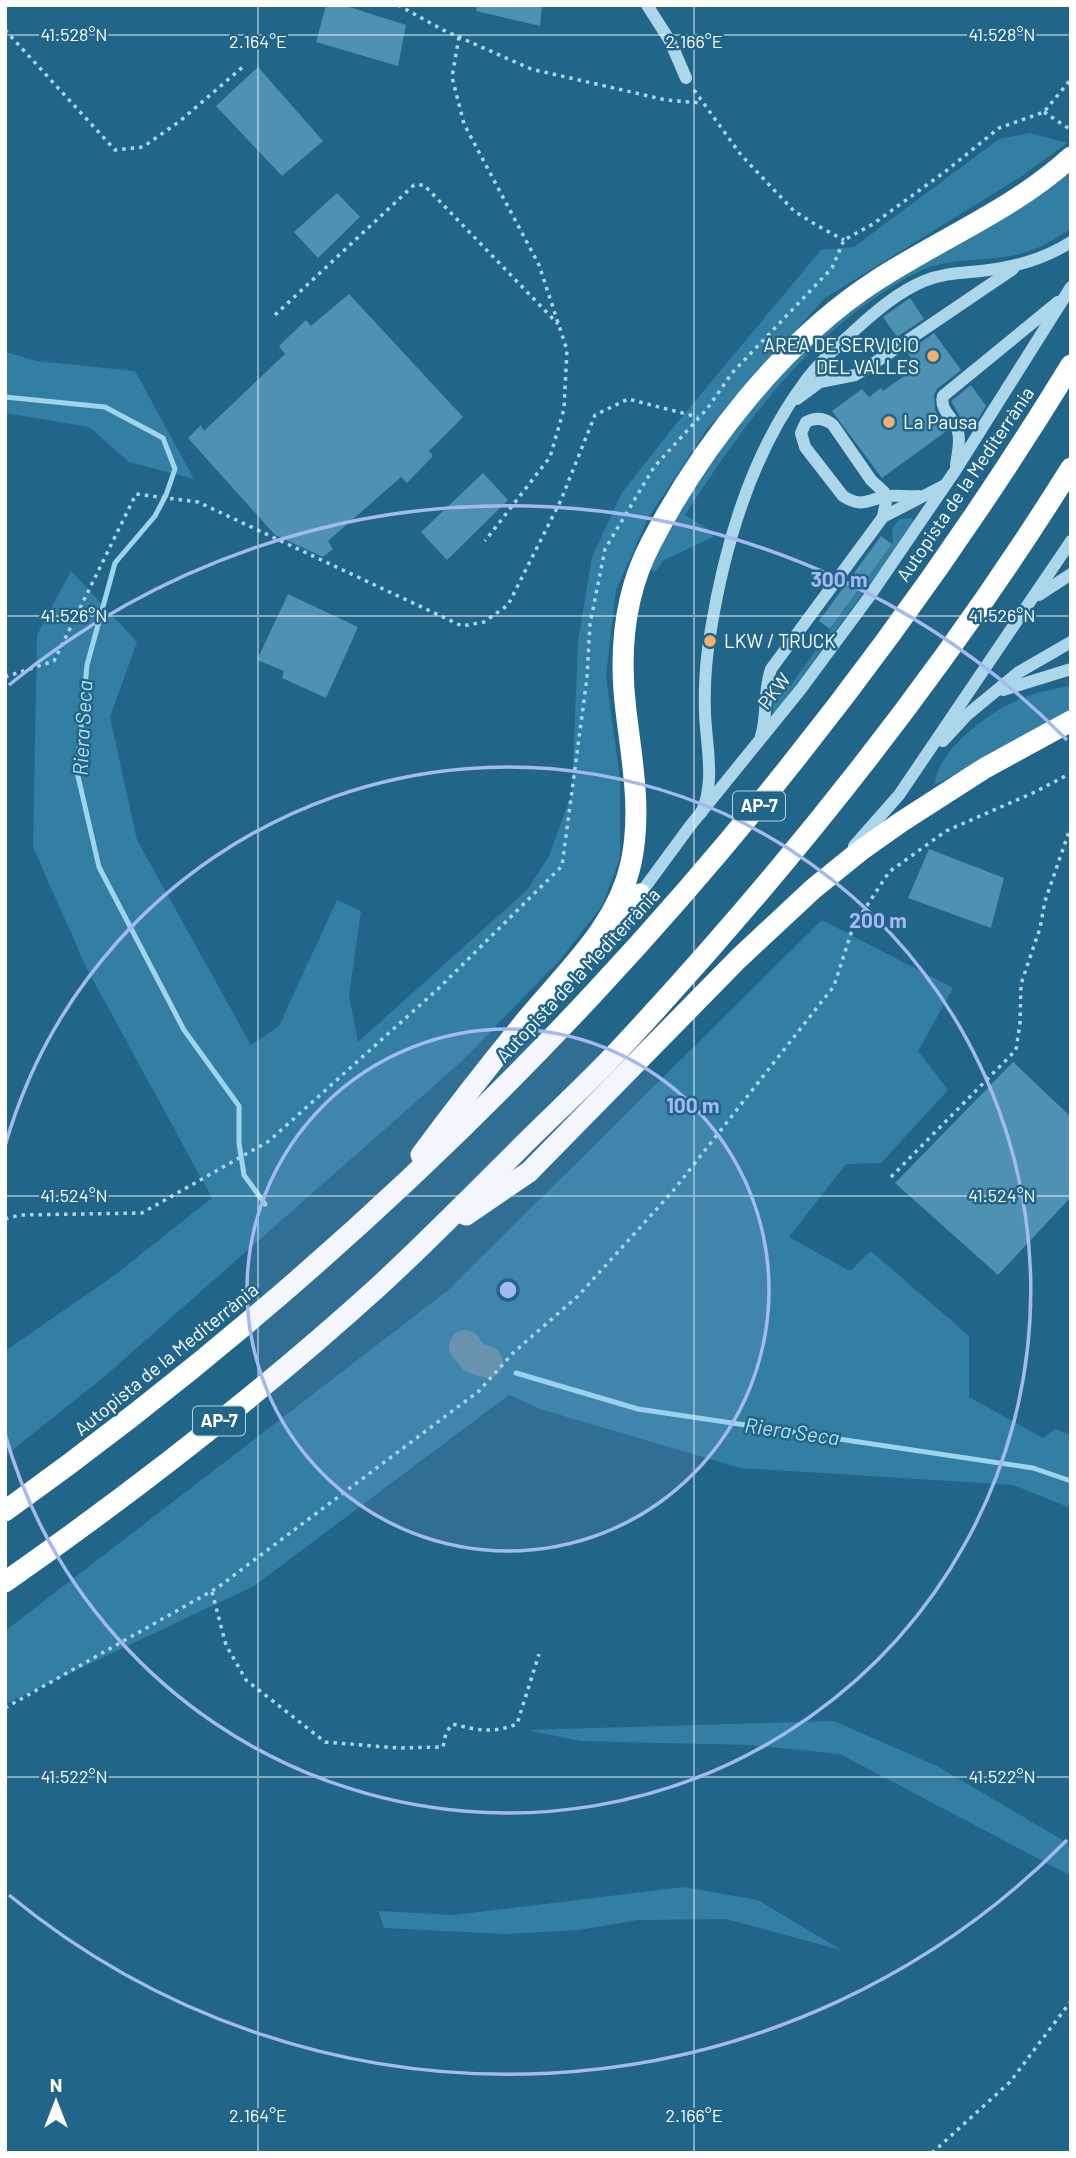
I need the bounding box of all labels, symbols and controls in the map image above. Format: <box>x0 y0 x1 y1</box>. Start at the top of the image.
text: 41.528°N <box>41 23 107 45</box>
text: 41.528°N <box>969 23 1035 45</box>
text: 2.164°E <box>229 30 287 52</box>
text: 2.166°E <box>665 30 723 52</box>
place label: AREA DE SERVICIO DEL VALLES <box>764 333 919 378</box>
marker: AREA DE SERVICIO DEL VALLES <box>925 348 941 364</box>
street label: Autopista de la Mediterrània <box>891 382 1038 585</box>
place label: La Pausa <box>903 410 977 433</box>
marker: La Pausa <box>881 414 897 430</box>
text: 300 m <box>810 566 868 591</box>
text: 41.526°N <box>41 604 107 626</box>
text: 41.526°N <box>969 604 1035 626</box>
place label: LKW / TRUCK <box>724 629 836 652</box>
marker: LKW / TRUCK <box>702 633 718 649</box>
street label: PKW <box>752 668 795 713</box>
water label: Riera Seca <box>67 680 96 776</box>
road number: AP-7 <box>733 792 785 820</box>
street label: Autopista de la Mediterrània <box>491 883 664 1067</box>
text: 200 m <box>849 907 907 932</box>
text: 100 m <box>666 1092 720 1117</box>
text: 41.524°N <box>40 1184 108 1206</box>
text: 41.524°N <box>968 1184 1036 1206</box>
street label: Autopista de la Mediterrània <box>69 1277 262 1440</box>
centre of rings <box>496 1278 520 1302</box>
road number: AP-7 <box>193 1406 245 1436</box>
water label: Riera Seca <box>743 1412 841 1450</box>
text: 41.522°N <box>40 1765 108 1787</box>
text: 41.522°N <box>968 1765 1036 1787</box>
north arrow <box>21 2067 91 2137</box>
text: N <box>50 2073 62 2096</box>
text: 2.164°E <box>229 2104 287 2126</box>
text: 2.166°E <box>665 2104 723 2126</box>

